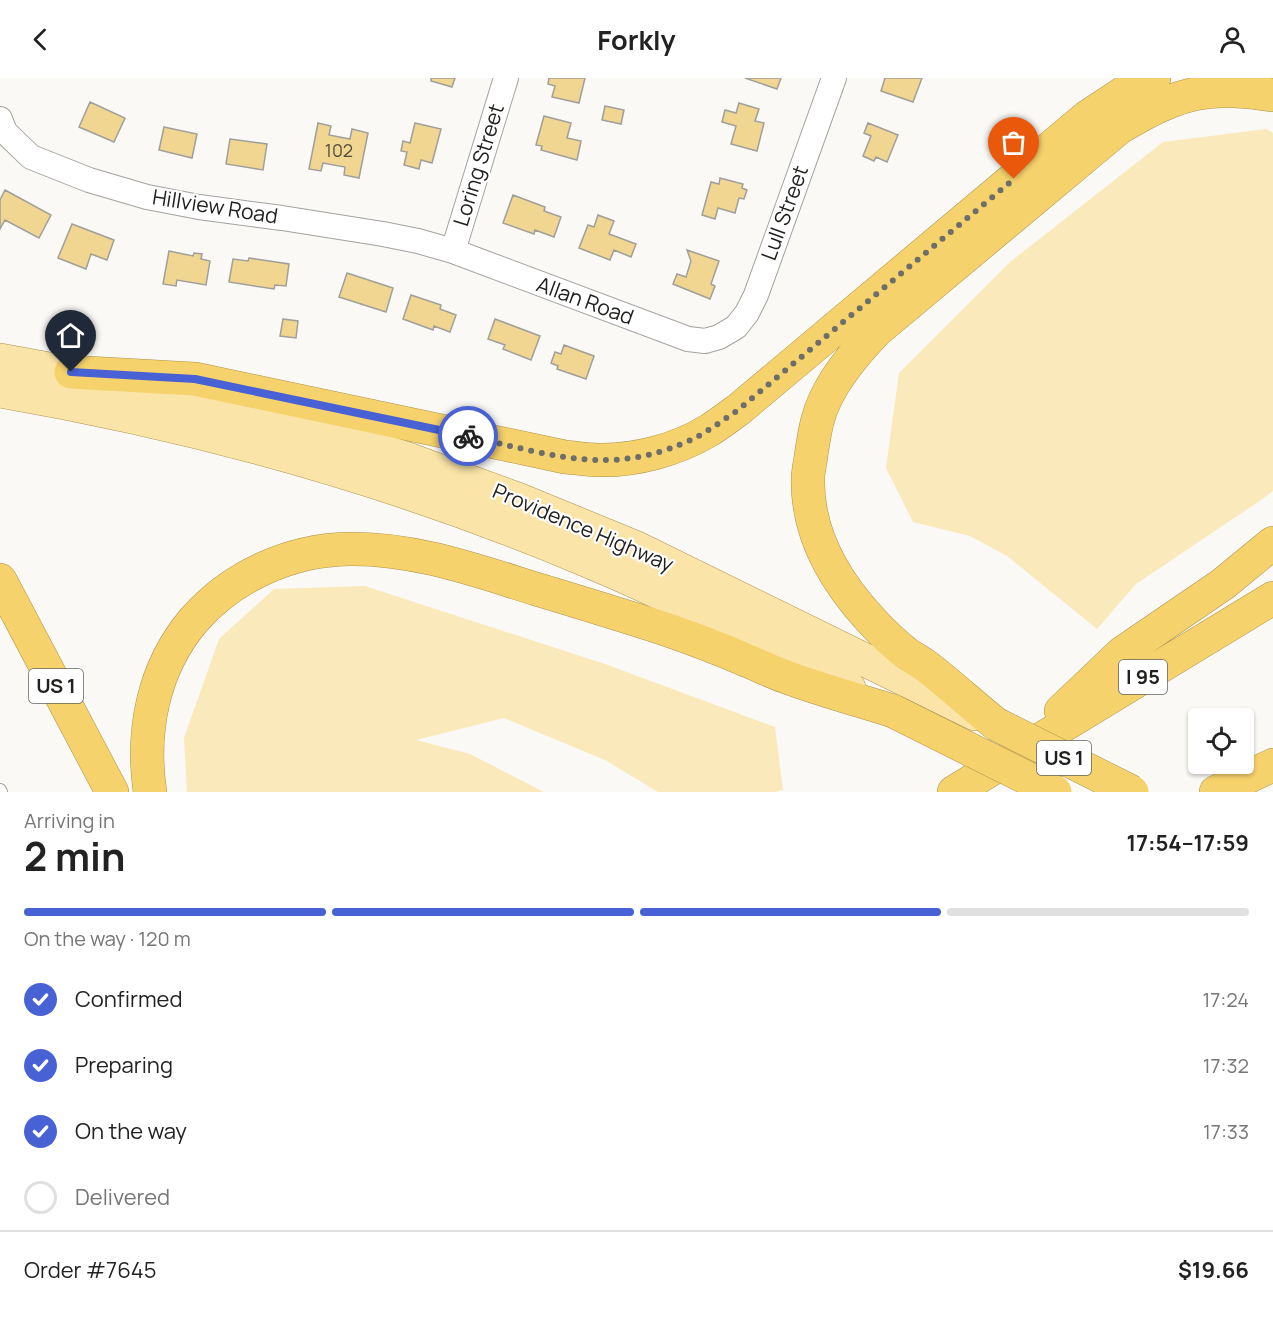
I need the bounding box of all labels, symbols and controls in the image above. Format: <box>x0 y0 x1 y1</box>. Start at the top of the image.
text: Forkly <box>597 21 676 58</box>
icon: back <box>24 23 57 56</box>
icon: person <box>1216 23 1249 56</box>
street label: Loring Street <box>446 100 510 229</box>
pin <box>988 117 1039 179</box>
icon: bag <box>997 126 1030 159</box>
house number: 102 <box>325 138 353 162</box>
street label: Lull Street <box>754 161 814 264</box>
street label: Hillview Road <box>150 182 280 230</box>
street label: Allan Road <box>533 270 638 331</box>
pin <box>45 310 96 372</box>
icon: home <box>54 319 87 352</box>
courier <box>438 406 498 466</box>
icon: bike <box>452 420 485 453</box>
street label: Providence Highway <box>489 476 678 578</box>
road number: I 95 <box>1119 660 1167 694</box>
road number: US 1 <box>29 669 83 703</box>
map controls <box>1188 708 1254 774</box>
button: locate <box>1188 708 1254 774</box>
road number: US 1 <box>1037 741 1091 775</box>
text: Arriving in <box>24 807 115 834</box>
text: 17:54–17:59 <box>1127 828 1249 858</box>
text: 2 min <box>24 829 125 883</box>
text: On the way · 120 m <box>24 925 191 952</box>
icon: check <box>24 983 57 1016</box>
text: Confirmed <box>75 984 183 1014</box>
text: 17:24 <box>1202 986 1249 1013</box>
icon: check <box>24 1049 57 1082</box>
text: Preparing <box>75 1050 173 1080</box>
text: 17:32 <box>1203 1052 1249 1079</box>
icon: check <box>24 1115 57 1148</box>
text: On the way <box>75 1116 187 1146</box>
text: 17:33 <box>1203 1118 1249 1145</box>
text: Delivered <box>75 1182 170 1212</box>
text: Order #7645 <box>24 1255 156 1285</box>
text: $19.66 <box>1178 1255 1249 1285</box>

